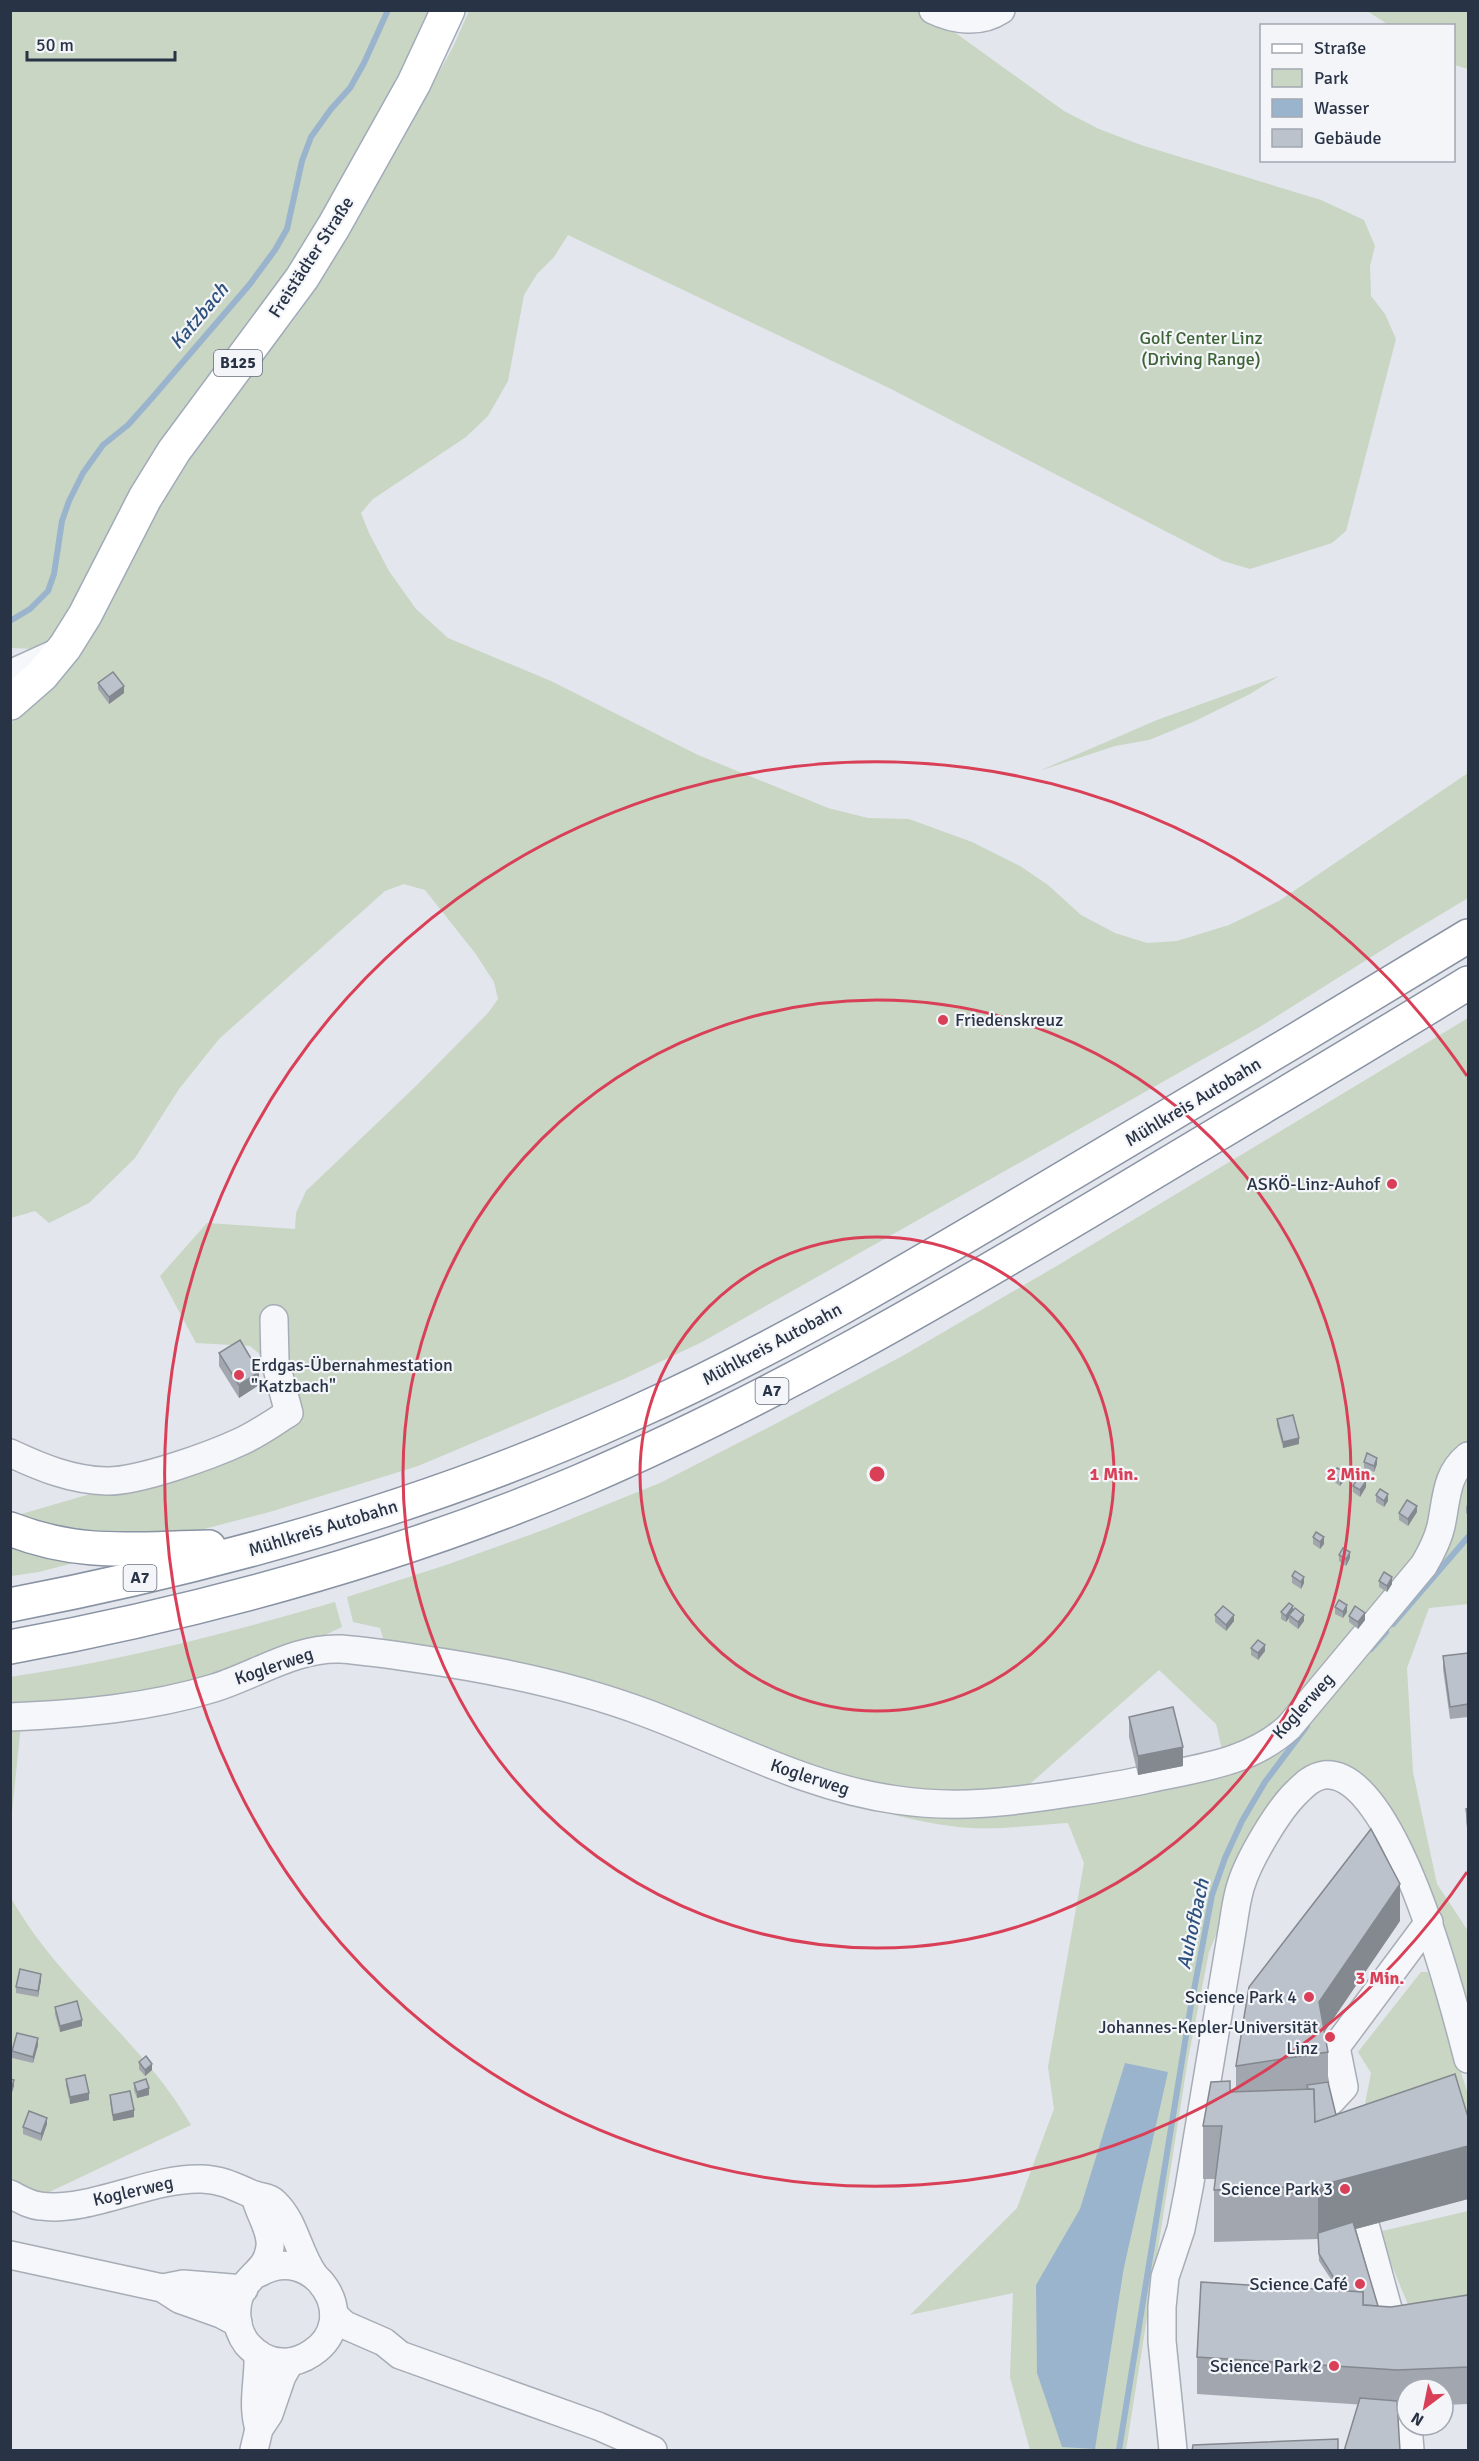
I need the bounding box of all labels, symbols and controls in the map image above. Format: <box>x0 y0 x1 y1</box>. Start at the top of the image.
scale bar <box>27 24 176 62</box>
legend <box>1260 24 1455 162</box>
text: 50 m <box>36 34 74 56</box>
text: Straße <box>1314 37 1366 59</box>
text: Park <box>1314 67 1349 89</box>
text: Wasser <box>1314 97 1370 119</box>
text: Gebäude <box>1314 127 1382 149</box>
street label: Freistädter Straße <box>264 192 358 322</box>
water label: Katzbach <box>164 277 235 354</box>
park label: Golf Center Linz (Driving Range) <box>1139 327 1263 370</box>
road number: B125 <box>214 350 262 376</box>
place label: Friedenskreuz <box>955 1009 1063 1031</box>
marker: Friedenskreuz <box>936 1013 950 1027</box>
street label: Mühlkreis Autobahn <box>1121 1053 1265 1151</box>
place label: ASKÖ-Linz-Auhof <box>1247 1173 1381 1195</box>
marker: ASKÖ-Linz-Auhof <box>1385 1177 1399 1191</box>
street label: Mühlkreis Autobahn <box>698 1298 846 1390</box>
place label: Erdgas-Übernahmestation "Katzbach" <box>251 1354 453 1397</box>
marker: Erdgas-Übernahmestation "Katzbach" <box>232 1368 246 1382</box>
road number: A7 <box>756 1378 788 1404</box>
text: 1 Min. <box>1089 1463 1139 1485</box>
text: 2 Min. <box>1326 1463 1376 1485</box>
centre of rings <box>867 1464 887 1484</box>
street label: Mühlkreis Autobahn <box>246 1495 400 1561</box>
road number: A7 <box>124 1565 156 1591</box>
street label: Koglerweg <box>232 1642 316 1690</box>
street label: Koglerweg <box>1267 1668 1339 1744</box>
street label: Koglerweg <box>768 1754 852 1800</box>
water label: Auhofbach <box>1171 1875 1215 1971</box>
text: 3 Min. <box>1355 1967 1405 1989</box>
place label: Science Park 4 <box>1185 1986 1297 2008</box>
marker: Science Park 4 <box>1302 1990 1316 2004</box>
place label: Johannes-Kepler-Universität Linz <box>1098 2016 1318 2059</box>
marker: Johannes-Kepler-Universität Linz <box>1323 2030 1337 2044</box>
street label: Koglerweg <box>91 2171 175 2211</box>
place label: Science Park 3 <box>1221 2178 1333 2200</box>
marker: Science Park 3 <box>1338 2182 1352 2196</box>
place label: Science Café <box>1250 2273 1348 2295</box>
marker: Science Café <box>1353 2277 1367 2291</box>
place label: Science Park 2 <box>1210 2355 1322 2377</box>
marker: Science Park 2 <box>1327 2359 1341 2373</box>
north arrow <box>1395 2377 1455 2437</box>
text: N <box>1408 2407 1428 2430</box>

